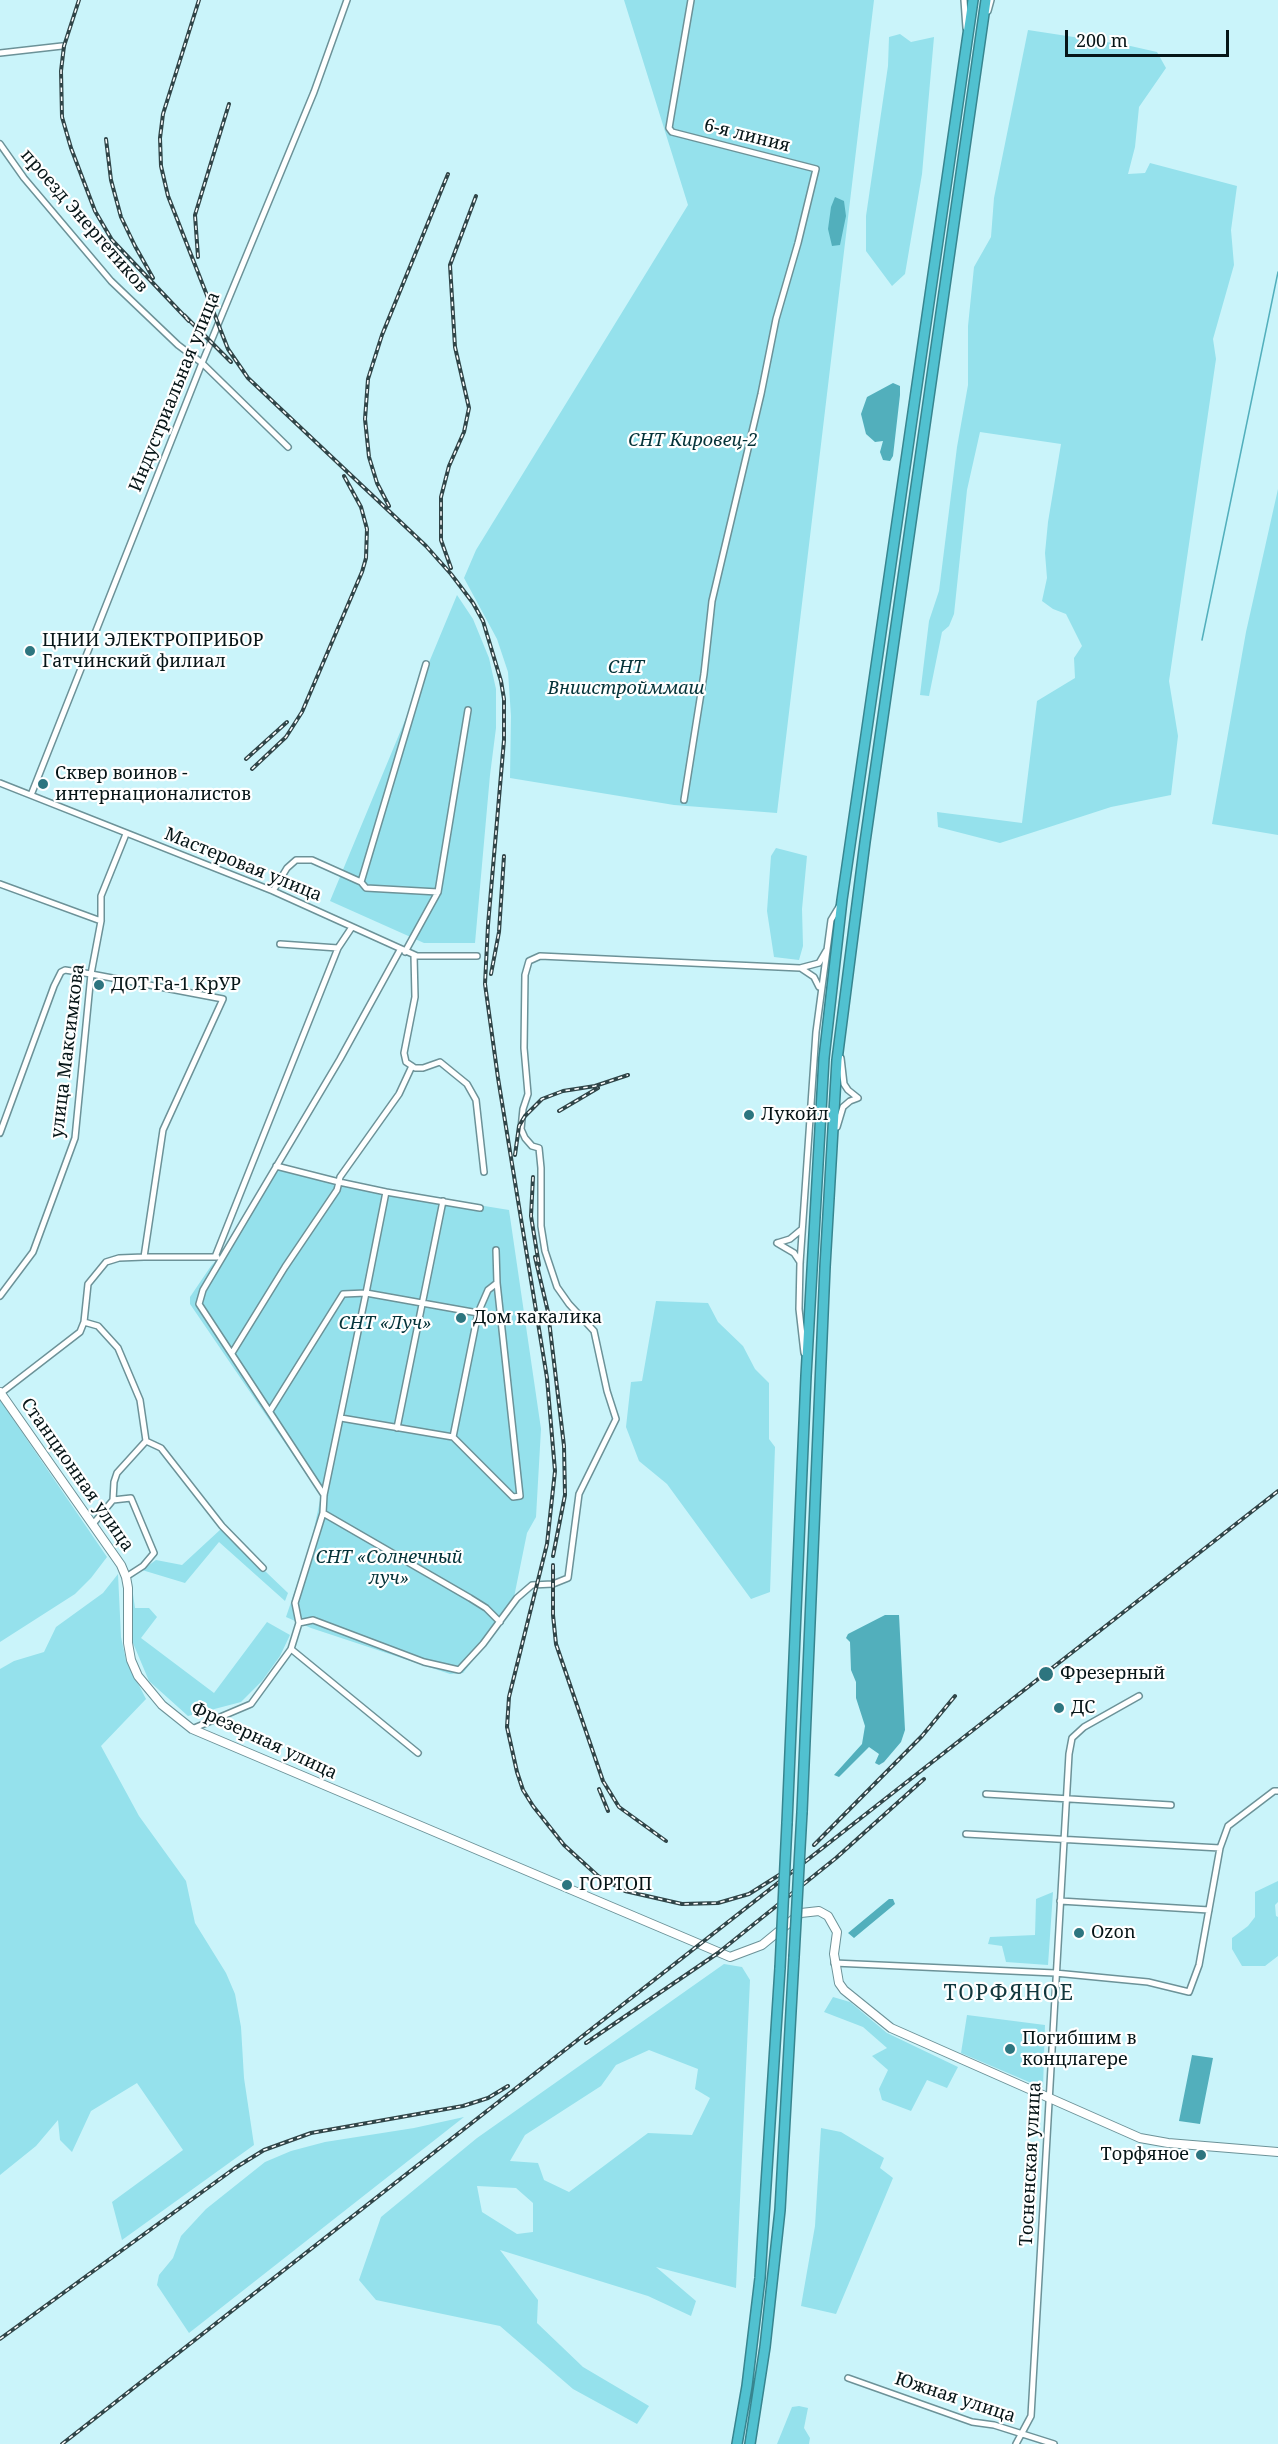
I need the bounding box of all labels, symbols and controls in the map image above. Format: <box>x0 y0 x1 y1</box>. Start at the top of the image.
scale bar <box>1068 18 1232 56</box>
text: 200 m <box>1076 28 1128 52</box>
street label: 6-я линия <box>702 115 792 157</box>
street label: проезд Энергетиков <box>16 145 152 297</box>
street label: Индустриальная улица <box>125 289 225 495</box>
park label: СНТ Кировец-2 <box>628 430 758 452</box>
place label: ЦНИИ ЭЛЕКТРОПРИБОР Гатчинский филиал <box>42 630 264 672</box>
marker: ЦНИИ ЭЛЕКТРОПРИБОР Гатчинский филиал <box>23 644 37 658</box>
park label: СНТ Вниистройммаш <box>548 657 704 700</box>
place label: Сквер воинов - интернационалистов <box>55 763 251 806</box>
marker: Сквер воинов - интернационалистов <box>36 777 50 791</box>
street label: Мастеровая улица <box>161 824 325 906</box>
street label: улица Максимкова <box>47 963 89 1139</box>
place label: ДОТ Га-1 КрУР <box>111 974 241 996</box>
marker: ДОТ Га-1 КрУР <box>92 978 106 992</box>
place label: Лукойл <box>761 1104 829 1126</box>
marker: Лукойл <box>742 1108 756 1122</box>
place label: Дом какалика <box>473 1307 602 1329</box>
marker: Дом какалика <box>454 1311 468 1325</box>
park label: СНТ «Луч» <box>339 1313 431 1335</box>
street label: Станционная улица <box>16 1394 138 1556</box>
park label: СНТ «Солнечный луч» <box>315 1547 463 1590</box>
place label: Фрезерный <box>1060 1663 1165 1685</box>
marker: Фрезерный <box>1037 1665 1055 1683</box>
place label: ДС <box>1071 1697 1095 1719</box>
street label: Фрезерная улица <box>187 1698 341 1784</box>
marker: ДС <box>1052 1701 1066 1715</box>
place label: ГОРТОП <box>579 1874 652 1896</box>
marker: ГОРТОП <box>560 1878 574 1892</box>
place label: Ozon <box>1091 1922 1136 1944</box>
marker: Ozon <box>1072 1926 1086 1940</box>
district label: ТОРФЯНОЕ <box>944 1981 1074 2007</box>
place label: Погибшим в концлагере <box>1022 2028 1136 2070</box>
marker: Погибшим в концлагере <box>1003 2042 1017 2056</box>
street label: Тосненская улица <box>1016 2081 1046 2247</box>
place label: Торфяное <box>1101 2144 1189 2166</box>
marker: Торфяное <box>1194 2148 1208 2162</box>
street label: Южная улица <box>892 2368 1018 2428</box>

